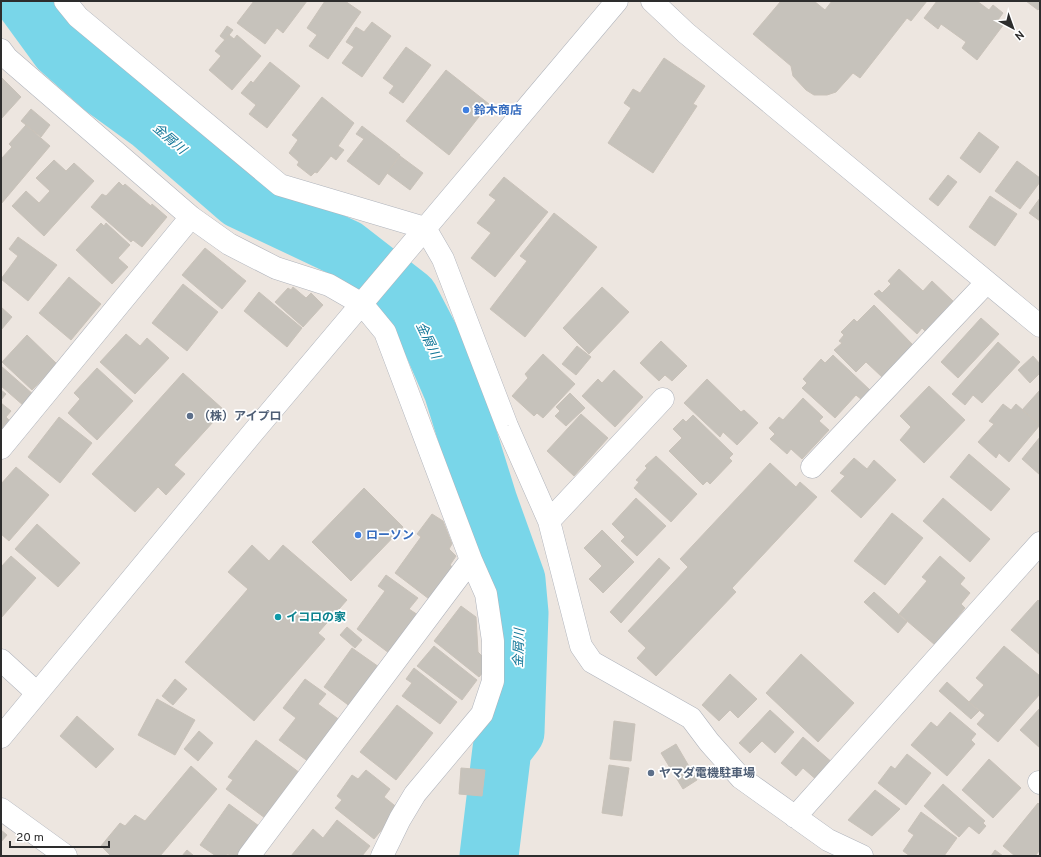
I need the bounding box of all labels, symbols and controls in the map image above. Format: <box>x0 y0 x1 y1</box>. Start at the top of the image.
north arrow <box>993 8 1033 48</box>
text: N <box>1011 27 1026 43</box>
place label: 鈴木商店 <box>473 103 522 119</box>
marker: 鈴木商店 <box>461 105 471 115</box>
water label: 金屑川 <box>149 121 190 160</box>
water label: 金屑川 <box>411 320 444 364</box>
place label: （株）アイプロ <box>198 409 281 425</box>
marker: （株）アイプロ <box>185 411 195 421</box>
place label: ローソン <box>366 528 414 544</box>
marker: ローソン <box>353 530 363 540</box>
place label: イコロの家 <box>286 610 346 626</box>
marker: イコロの家 <box>273 612 283 622</box>
water label: 金屑川 <box>511 626 529 668</box>
place label: ヤマダ電機駐車場 <box>659 766 755 782</box>
marker: ヤマダ電機駐車場 <box>646 768 656 778</box>
scale bar <box>10 823 109 849</box>
text: 20 m <box>16 830 44 846</box>

